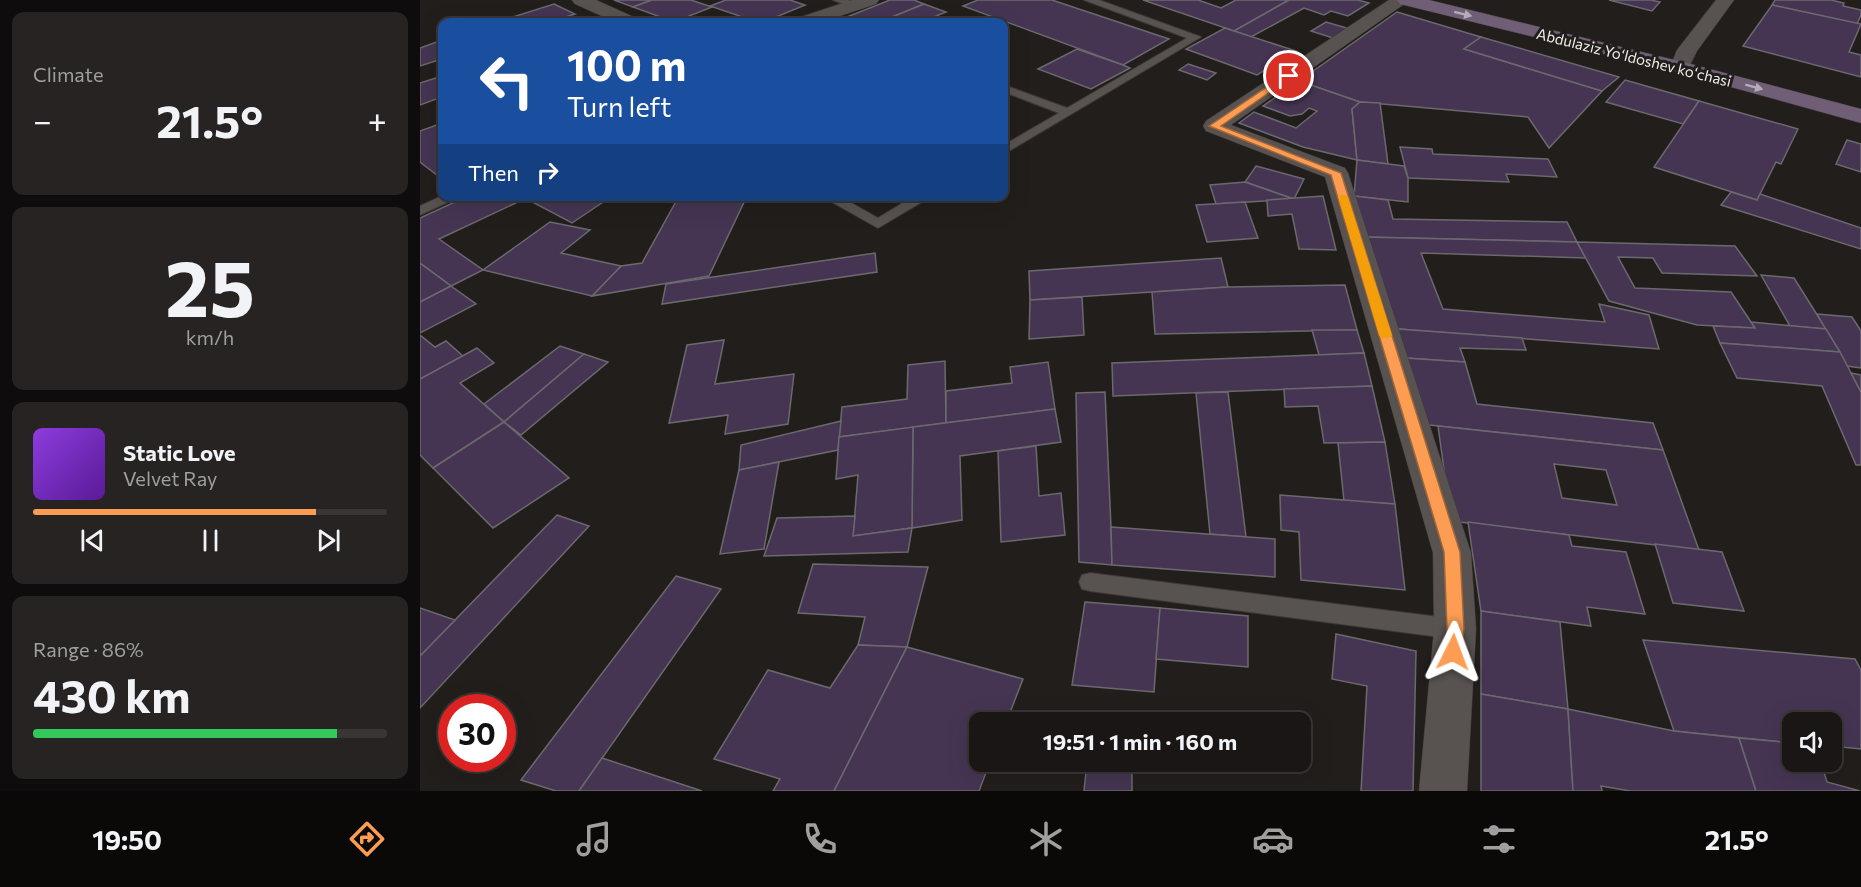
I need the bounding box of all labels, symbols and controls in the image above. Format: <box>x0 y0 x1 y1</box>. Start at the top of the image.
one-way arrow <box>1454 9 1472 19</box>
street label: Abdulaziz Yoʻldoshev koʻchasi <box>1535 24 1733 90</box>
text: 100 m <box>567 38 687 90</box>
icon: left <box>468 42 546 120</box>
pin <box>1263 50 1314 101</box>
icon: arrive <box>1272 59 1305 92</box>
text: Climate <box>33 62 103 86</box>
one-way arrow <box>1745 83 1763 92</box>
text: Turn left <box>567 90 671 123</box>
text: 21.5° <box>156 92 263 147</box>
text: − <box>33 99 52 140</box>
text: + <box>368 99 387 140</box>
icon: right <box>531 156 564 189</box>
text: Then <box>468 159 519 186</box>
text: 25 <box>165 238 255 333</box>
text: km/h <box>186 325 234 349</box>
text: Static Love <box>123 439 236 466</box>
text: Velvet Ray <box>123 466 217 490</box>
icon: previous <box>76 524 109 557</box>
icon: pause <box>194 524 227 557</box>
icon: next <box>312 524 345 557</box>
position arrow <box>1421 620 1485 684</box>
text: Range · 86% <box>33 637 144 661</box>
text: 430 km <box>33 667 190 722</box>
speed limit sign: 30 <box>438 694 516 772</box>
map controls <box>1782 712 1842 772</box>
button: sound <box>1782 712 1842 772</box>
text: 19:51 · 1 min · 160 m <box>1043 728 1237 755</box>
icon: directions <box>346 818 388 860</box>
icon: music <box>573 818 615 860</box>
icon: phone <box>799 818 841 860</box>
icon: climate <box>1025 818 1067 860</box>
icon: car <box>1252 818 1294 860</box>
icon: filters <box>1478 818 1520 860</box>
text: 19:50 <box>92 823 162 856</box>
text: 21.5° <box>1705 823 1769 856</box>

